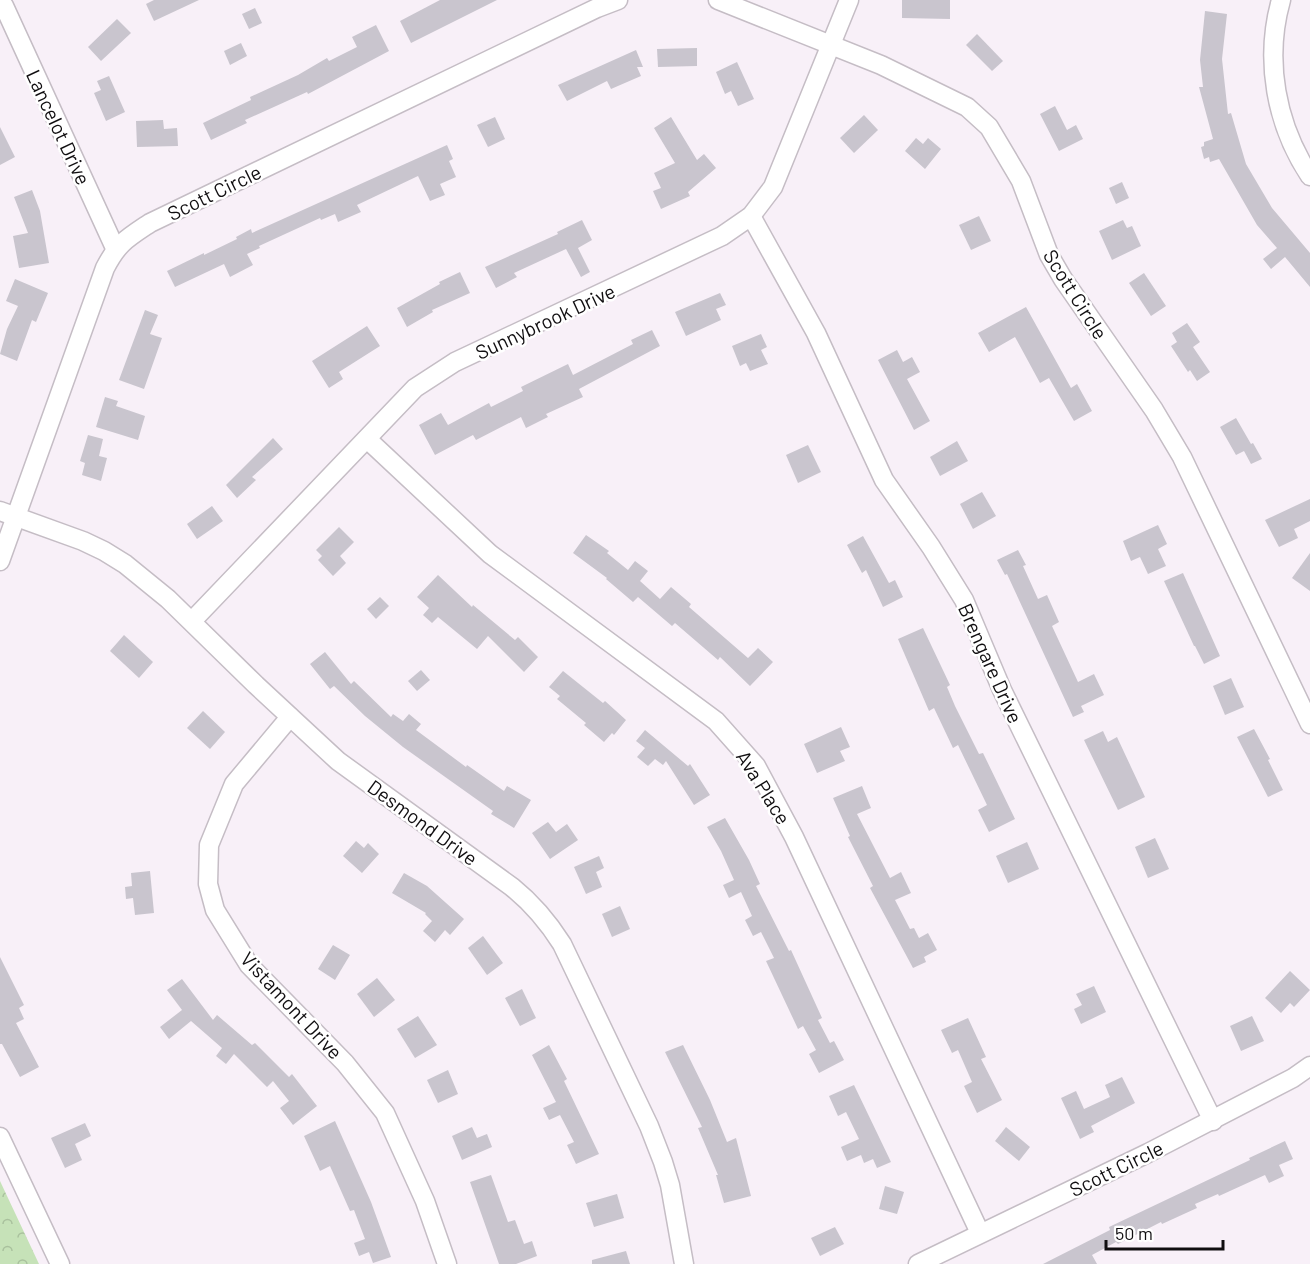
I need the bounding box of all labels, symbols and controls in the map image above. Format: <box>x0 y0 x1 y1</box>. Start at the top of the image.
street label: Lancelot Drive <box>22 66 96 188</box>
street label: Scott Circle <box>163 159 265 225</box>
street label: Scott Circle <box>1039 245 1113 343</box>
street label: Sunnybrook Drive <box>471 278 619 364</box>
street label: Brengare Drive <box>954 599 1028 727</box>
street label: Ava Place <box>732 746 796 828</box>
street label: Desmond Drive <box>363 774 483 870</box>
street label: Vistamont Drive <box>236 946 348 1064</box>
street label: Scott Circle <box>1065 1135 1167 1201</box>
scale bar <box>1106 1213 1223 1251</box>
text: 50 m <box>1115 1222 1153 1244</box>

